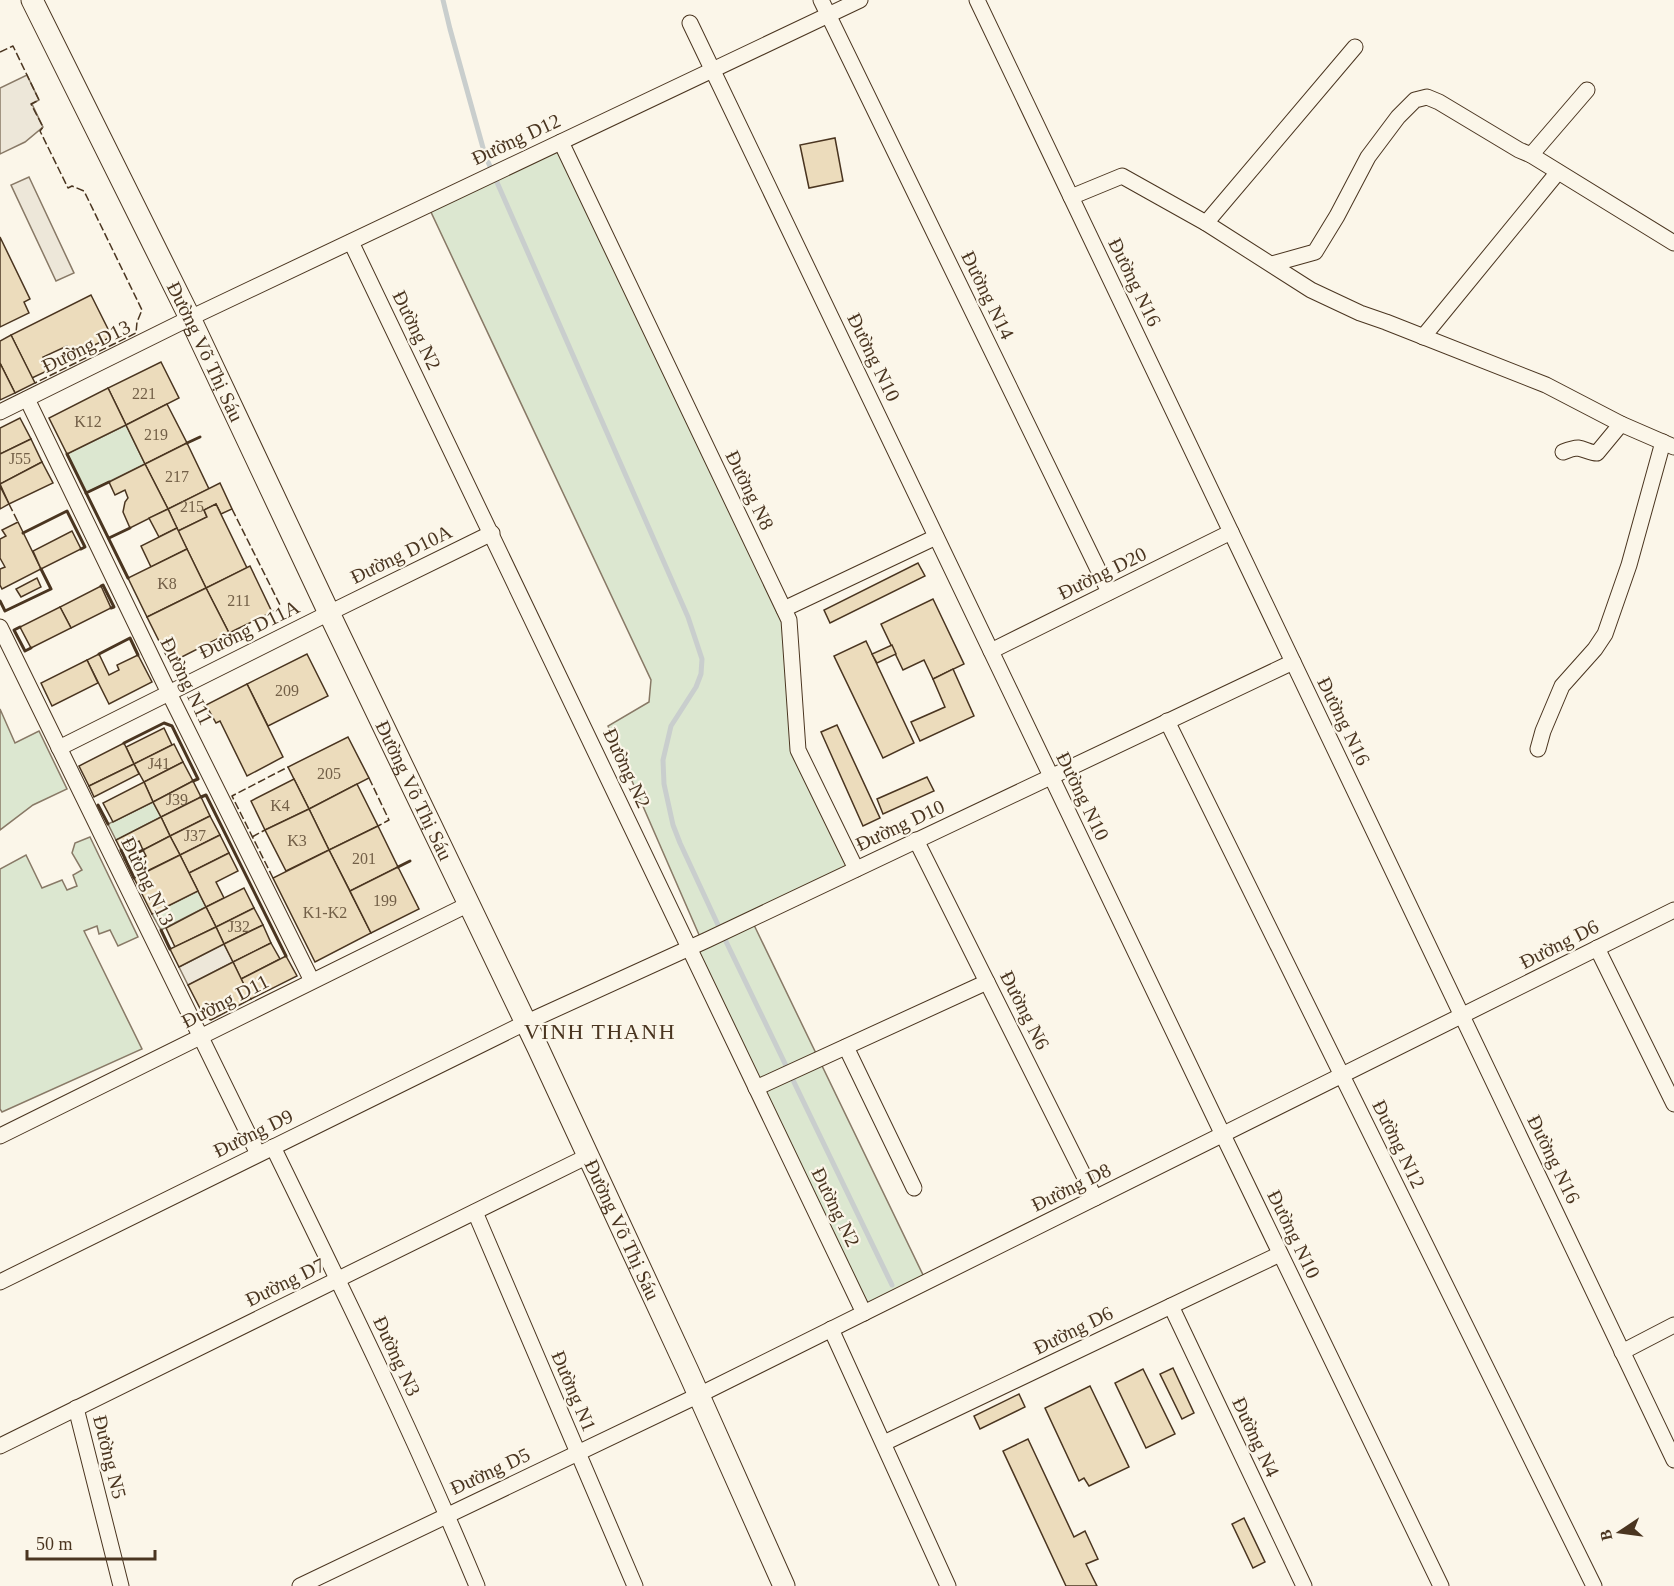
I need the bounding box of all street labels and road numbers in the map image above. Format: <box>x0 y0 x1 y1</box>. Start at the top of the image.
street label: Đường D12 <box>468 109 564 170</box>
street label: Đường N16 <box>1103 234 1166 330</box>
street label: Đường N14 <box>956 247 1019 343</box>
street label: Đường Võ Thị Sáu <box>163 278 248 425</box>
street label: Đường N2 <box>388 287 446 374</box>
street label: Đường N10 <box>842 309 905 405</box>
street label: Đường D13 <box>38 315 134 378</box>
street label: Đường N8 <box>721 447 779 534</box>
street label: Đường D10A <box>347 520 456 589</box>
street label: Đường D20 <box>1054 542 1150 605</box>
street label: Đường D11A <box>195 595 304 664</box>
street label: Đường N11 <box>155 634 218 729</box>
street label: Đường N16 <box>1312 673 1375 769</box>
street label: Đường Võ Thị Sáu <box>371 717 457 864</box>
street label: Đường N2 <box>598 725 655 812</box>
street label: Đường N10 <box>1051 748 1114 844</box>
street label: Đường D10 <box>852 795 948 856</box>
street label: Đường N13 <box>116 833 179 929</box>
street label: Đường D6 <box>1516 915 1602 974</box>
street label: Đường N6 <box>995 967 1054 1053</box>
street label: Đường D11 <box>178 970 273 1033</box>
street label: Đường N12 <box>1367 1096 1430 1192</box>
street label: Đường D9 <box>210 1104 297 1162</box>
street label: Đường N16 <box>1522 1111 1585 1207</box>
street label: Đường Võ Thị Sáu <box>580 1156 664 1303</box>
street label: Đường D8 <box>1028 1158 1115 1216</box>
street label: Đường N2 <box>807 1164 865 1251</box>
street label: Đường N10 <box>1262 1186 1325 1282</box>
street label: Đường D7 <box>242 1253 329 1311</box>
street label: Đường D6 <box>1030 1301 1117 1359</box>
street label: Đường N3 <box>368 1313 425 1400</box>
street label: Đường N1 <box>546 1347 601 1435</box>
street label: Đường N4 <box>1227 1394 1284 1481</box>
street label: Đường N5 <box>88 1413 131 1501</box>
street label: Đường D5 <box>447 1443 534 1500</box>

